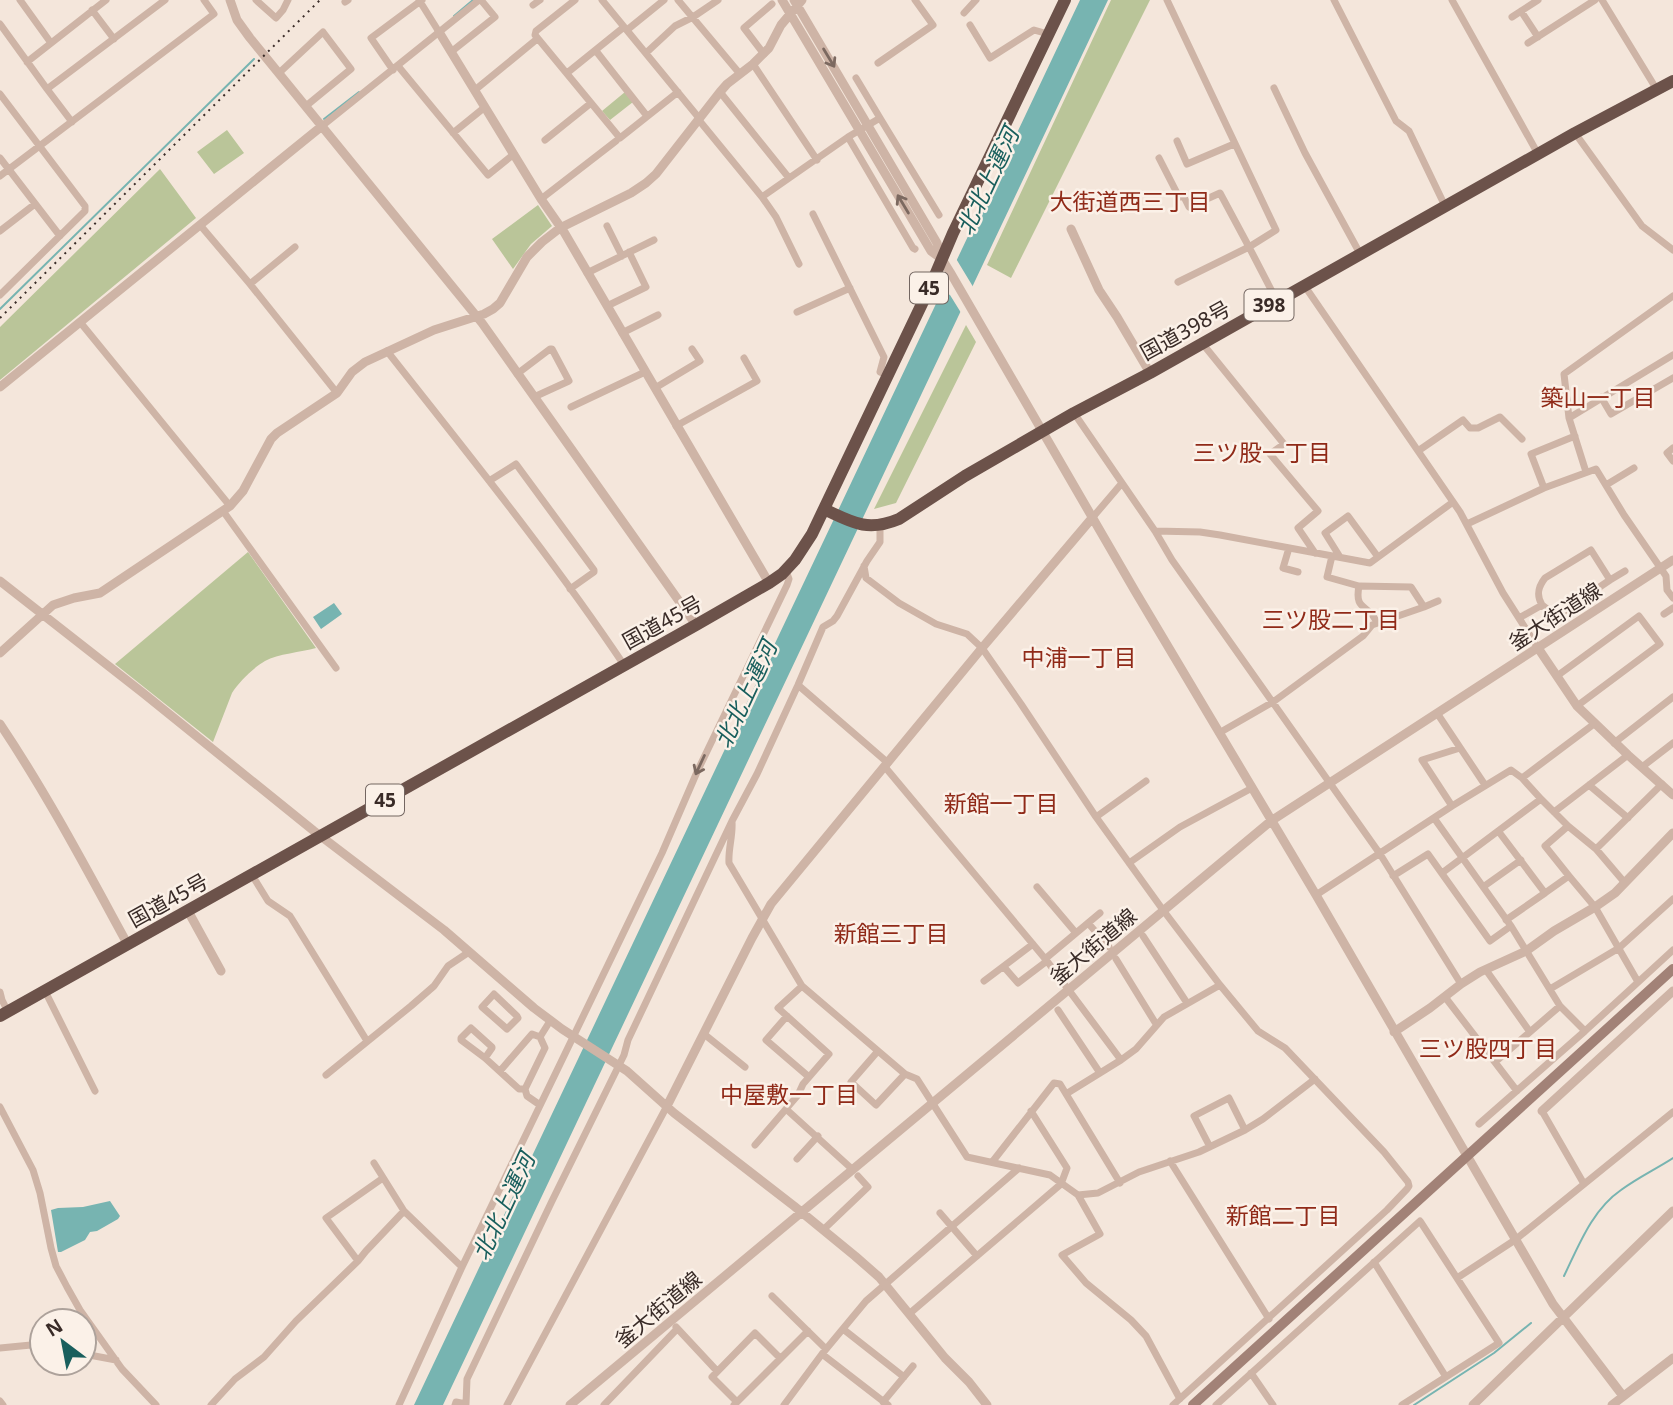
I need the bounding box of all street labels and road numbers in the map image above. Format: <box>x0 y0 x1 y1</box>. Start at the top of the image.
road number: 45 <box>910 272 948 304</box>
road number: 398 <box>1244 290 1294 320</box>
street label: 国道398号 <box>1135 294 1235 366</box>
street label: 釜大街道線 <box>1503 576 1607 656</box>
street label: 国道45号 <box>617 589 707 655</box>
road number: 45 <box>366 785 404 816</box>
street label: 国道45号 <box>123 867 213 933</box>
street label: 釜大街道線 <box>1044 902 1142 990</box>
street label: 釜大街道線 <box>609 1265 707 1353</box>

